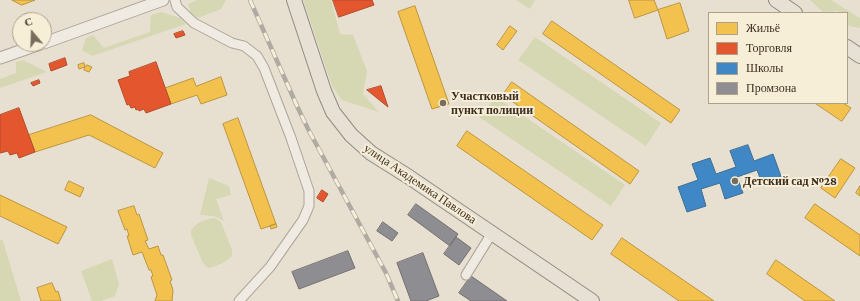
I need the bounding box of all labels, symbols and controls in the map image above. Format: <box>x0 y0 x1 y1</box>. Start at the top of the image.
north arrow <box>12 12 52 52</box>
legend <box>708 12 848 104</box>
text: С <box>23 15 34 29</box>
text: Жильё <box>746 21 780 35</box>
text: Торговля <box>746 41 792 55</box>
text: Школы <box>746 61 783 75</box>
text: Промзона <box>746 81 796 95</box>
place label: Участковый пункт полиции <box>451 89 533 117</box>
marker: Участковый пункт полиции <box>438 98 448 108</box>
street label: улица Академика Павлова <box>361 141 479 227</box>
place label: Детский сад №28 <box>743 174 837 188</box>
marker: Детский сад №28 <box>730 176 740 186</box>

